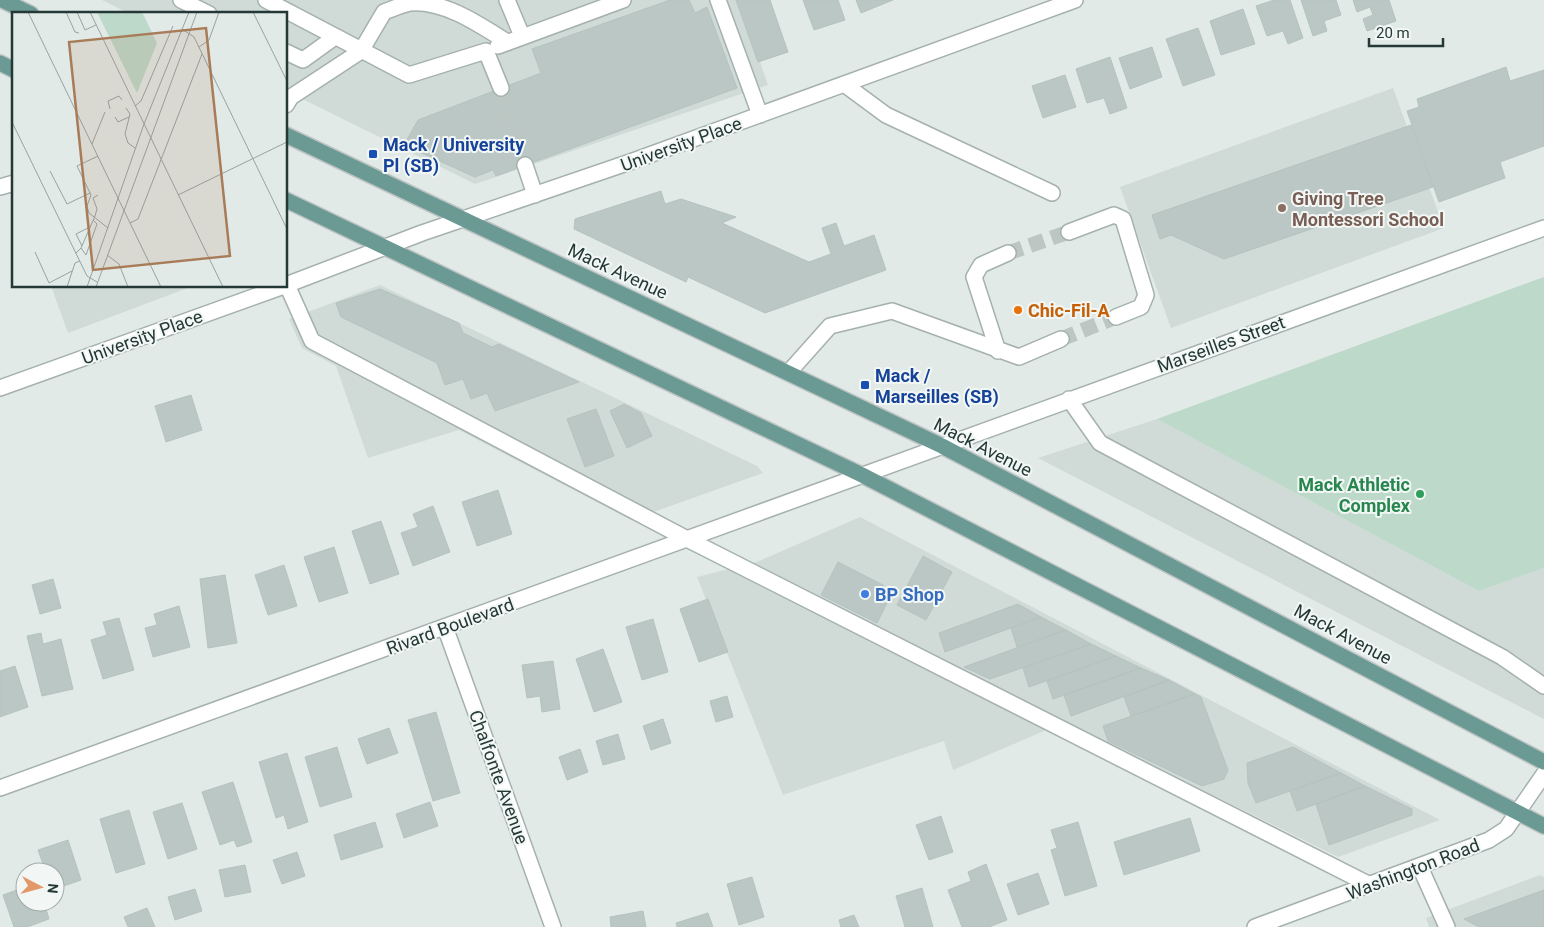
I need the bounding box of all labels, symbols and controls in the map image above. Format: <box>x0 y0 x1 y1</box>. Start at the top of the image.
inset map <box>12 12 288 288</box>
scale bar <box>1369 15 1443 47</box>
text: 20 m <box>1376 24 1410 42</box>
street label: University Place <box>618 112 744 176</box>
place label: Mack / University Pl (SB) <box>383 134 525 177</box>
marker: Mack / University Pl (SB) <box>367 148 379 160</box>
place label: Giving Tree Montessori School <box>1292 188 1444 230</box>
marker: Giving Tree Montessori School <box>1276 202 1288 214</box>
street label: Mack Avenue <box>565 239 671 303</box>
place label: Chic-Fil-A <box>1028 300 1111 321</box>
marker: Chic-Fil-A <box>1012 304 1024 316</box>
street label: University Place <box>79 305 205 369</box>
street label: Marseilles Street <box>1154 311 1288 377</box>
place label: Mack / Marseilles (SB) <box>875 365 999 408</box>
marker: Mack / Marseilles (SB) <box>859 379 871 391</box>
street label: Mack Avenue <box>930 413 1036 481</box>
place label: Mack Athletic Complex <box>1298 474 1411 516</box>
marker: Mack Athletic Complex <box>1414 488 1426 500</box>
place label: BP Shop <box>875 584 944 605</box>
marker: BP Shop <box>859 588 871 600</box>
street label: Rivard Boulevard <box>383 593 517 659</box>
street label: Mack Avenue <box>1291 600 1395 668</box>
street label: Chalfonte Avenue <box>465 707 533 847</box>
street label: Washington Road <box>1344 834 1482 904</box>
north arrow <box>15 862 65 912</box>
text: N <box>44 883 61 894</box>

